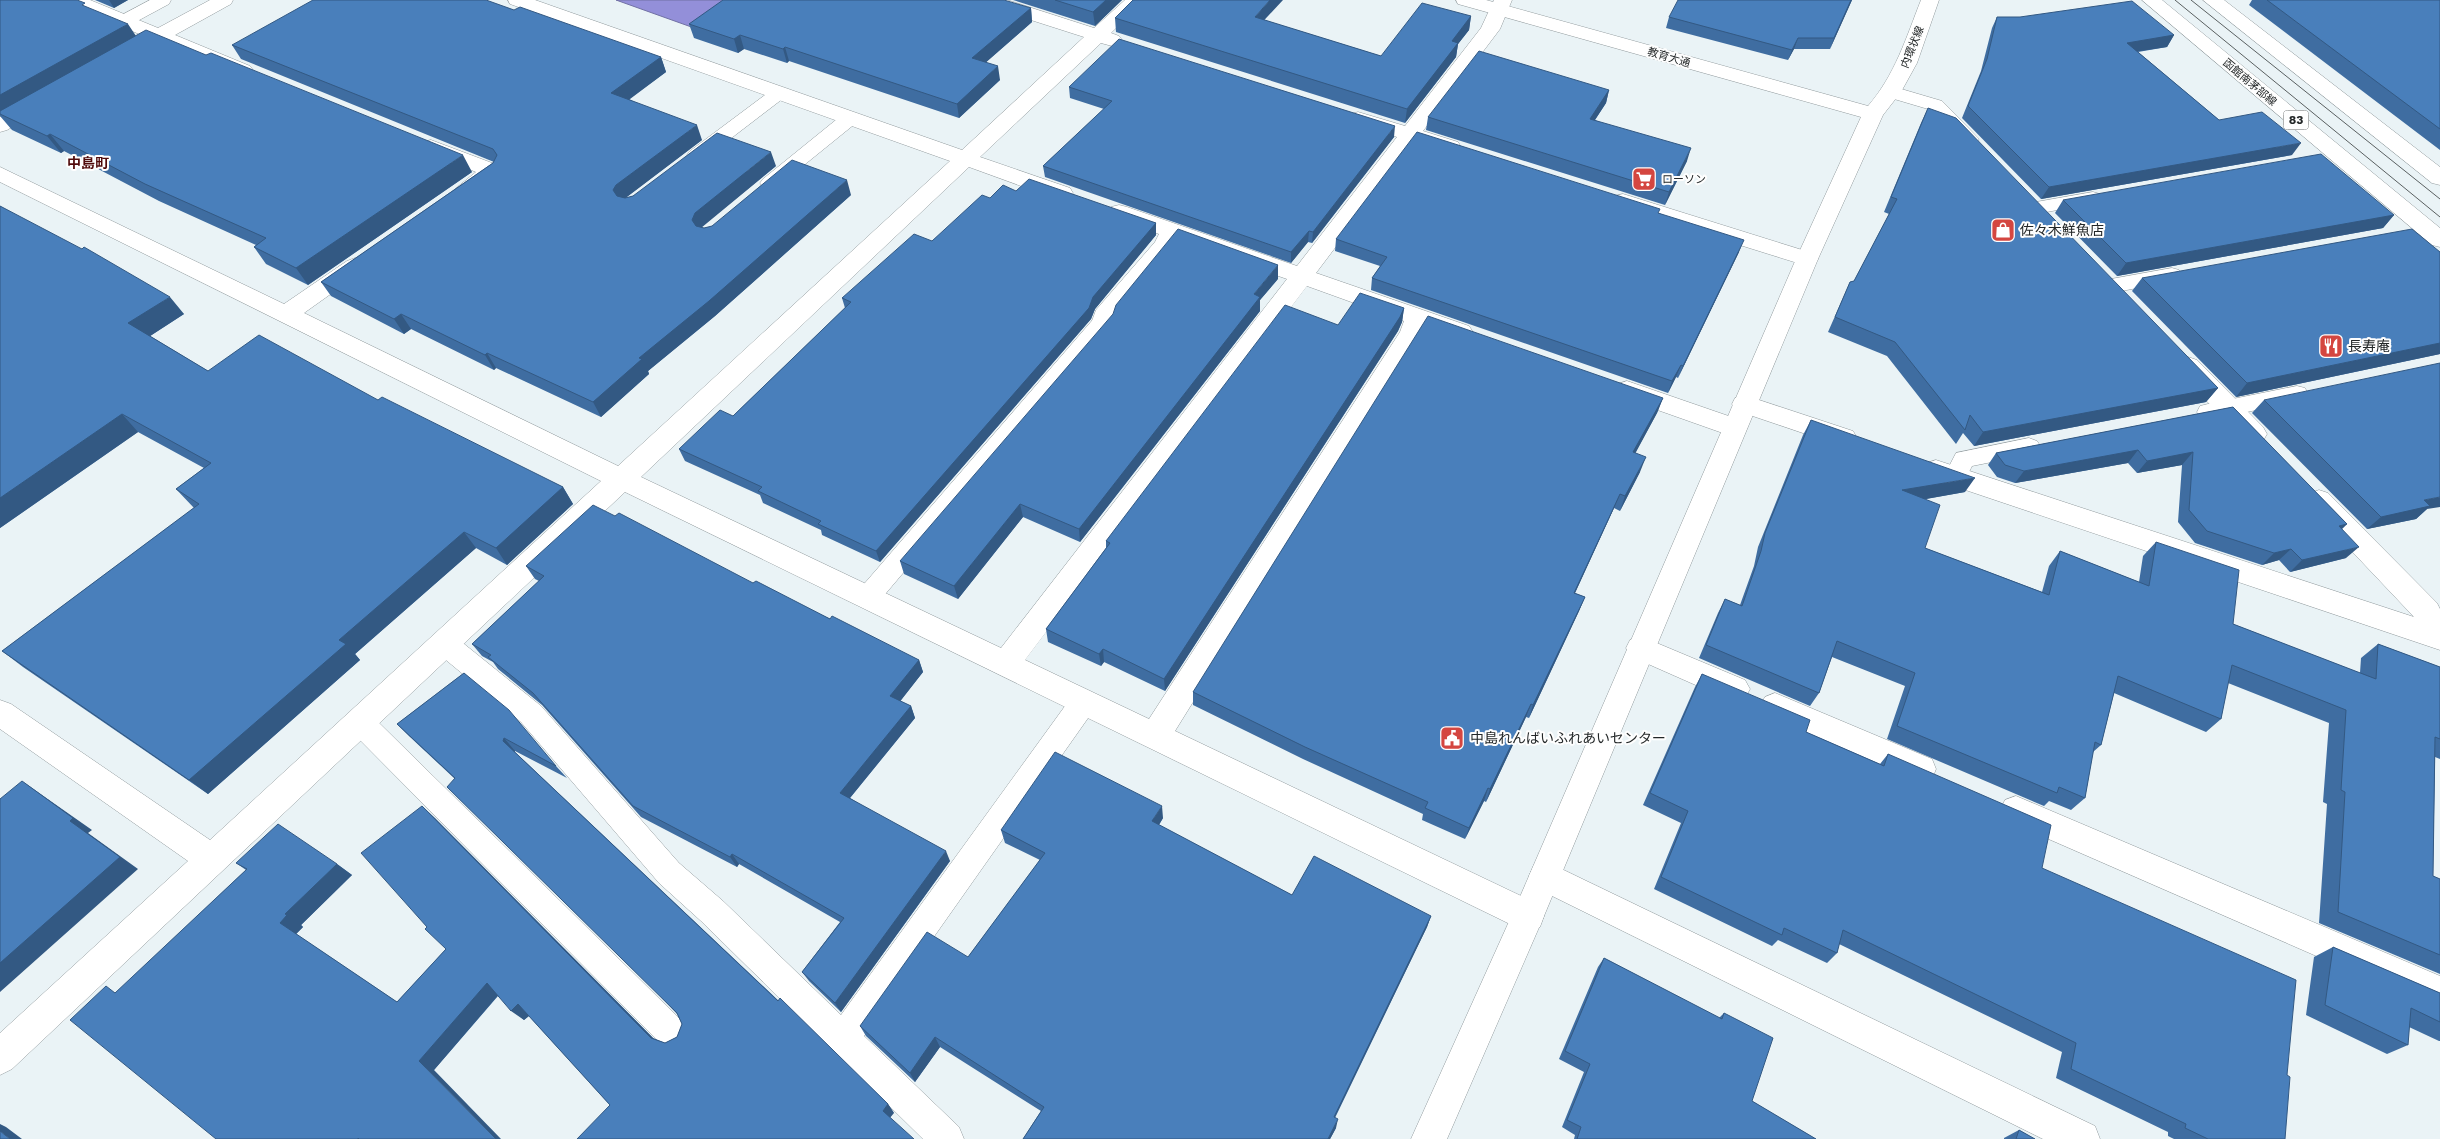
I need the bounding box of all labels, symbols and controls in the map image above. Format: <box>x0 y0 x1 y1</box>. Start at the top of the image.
street label: 内環状線 <box>1898 24 1927 70</box>
street label: 教育大通 <box>1646 45 1692 70</box>
street label: 函館南茅部線 <box>2220 56 2279 109</box>
road number: 83 <box>2284 110 2308 130</box>
district label: 中島町 <box>67 155 109 171</box>
supermarket icon: ローソン <box>1631 166 1657 192</box>
place label: ローソン <box>1662 173 1706 186</box>
shop icon: 佐々木鮮魚店 <box>1990 217 2016 243</box>
place label: 佐々木鮮魚店 <box>2020 222 2104 238</box>
restaurant icon: 長寿庵 <box>2318 333 2344 359</box>
place label: 長寿庵 <box>2348 338 2390 354</box>
public building icon: 中島れんばいふれあいセンター <box>1439 725 1465 751</box>
place label: 中島れんばいふれあいセンター <box>1470 730 1666 746</box>

